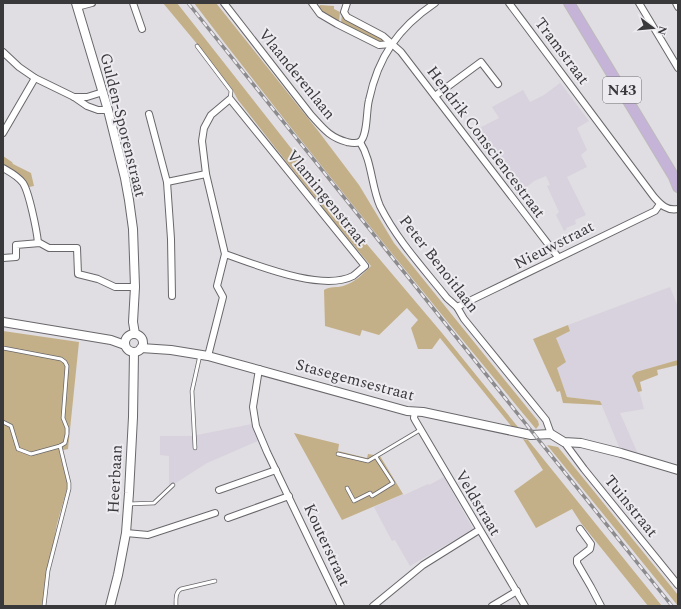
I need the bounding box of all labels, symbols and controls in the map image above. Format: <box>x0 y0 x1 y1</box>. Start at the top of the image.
north arrow <box>633 8 673 48</box>
street label: Tramstraat <box>529 12 595 90</box>
street label: Vlaanderenlaan <box>253 23 341 125</box>
text: N <box>653 24 672 37</box>
street label: Gulden-Sporenstraat <box>93 50 153 200</box>
street label: Hendrik Consciencestraat <box>421 61 552 223</box>
road number: N43 <box>603 77 641 103</box>
street label: Vlamingenstraat <box>280 144 374 252</box>
street label: Peter Benoitlaan <box>393 210 485 318</box>
street label: Nieuwstraat <box>510 214 598 275</box>
street label: Stasegemsestraat <box>293 353 417 407</box>
street label: Heerbaan <box>101 444 129 514</box>
street label: Veldstraat <box>449 466 507 541</box>
street label: Tuinstraat <box>598 470 664 543</box>
street label: Kouterstraat <box>297 500 357 591</box>

